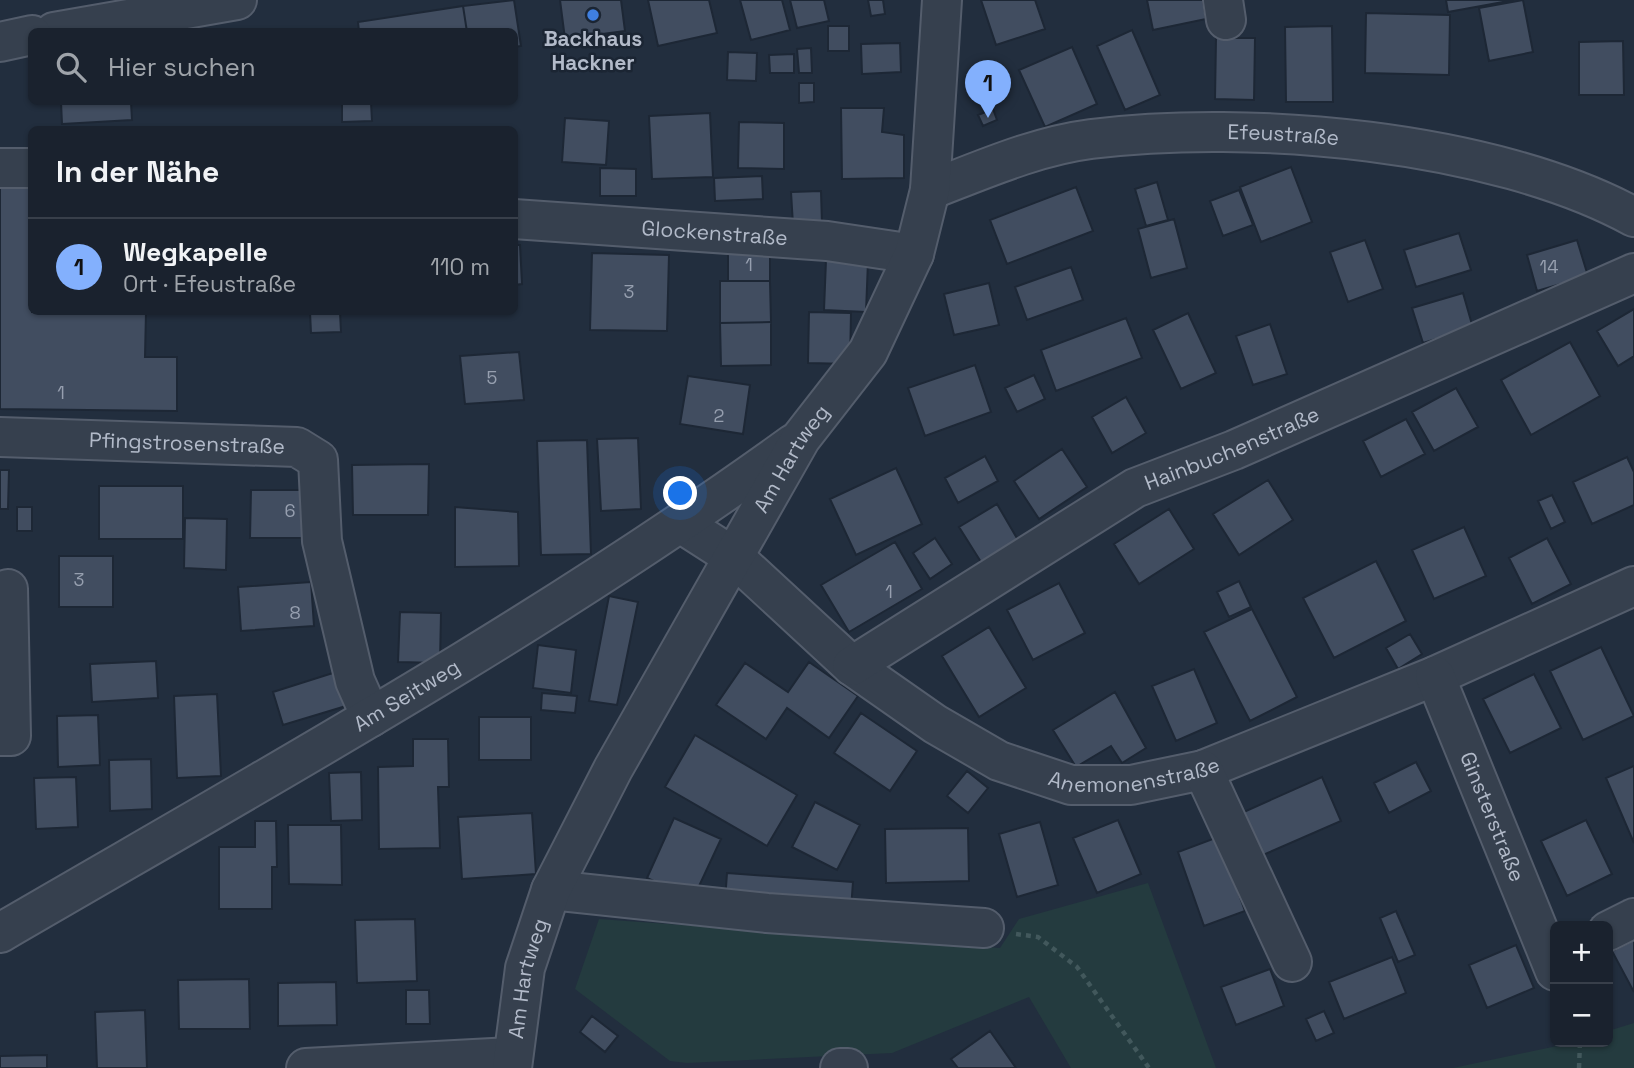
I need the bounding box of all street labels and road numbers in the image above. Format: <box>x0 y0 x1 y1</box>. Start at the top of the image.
street label: Efeustraße <box>1227 118 1340 151</box>
street label: Glockenstraße <box>641 214 789 251</box>
street label: Am Hartweg <box>747 399 835 517</box>
street label: Hainbuchenstraße <box>1141 400 1323 496</box>
street label: Pfingstrosenstraße <box>88 426 285 460</box>
street label: Am Seitweg <box>348 653 465 737</box>
street label: Ginsterstraße <box>1454 748 1531 886</box>
street label: Anemonenstraße <box>1045 751 1224 798</box>
street label: Am Hartweg <box>502 915 554 1040</box>

